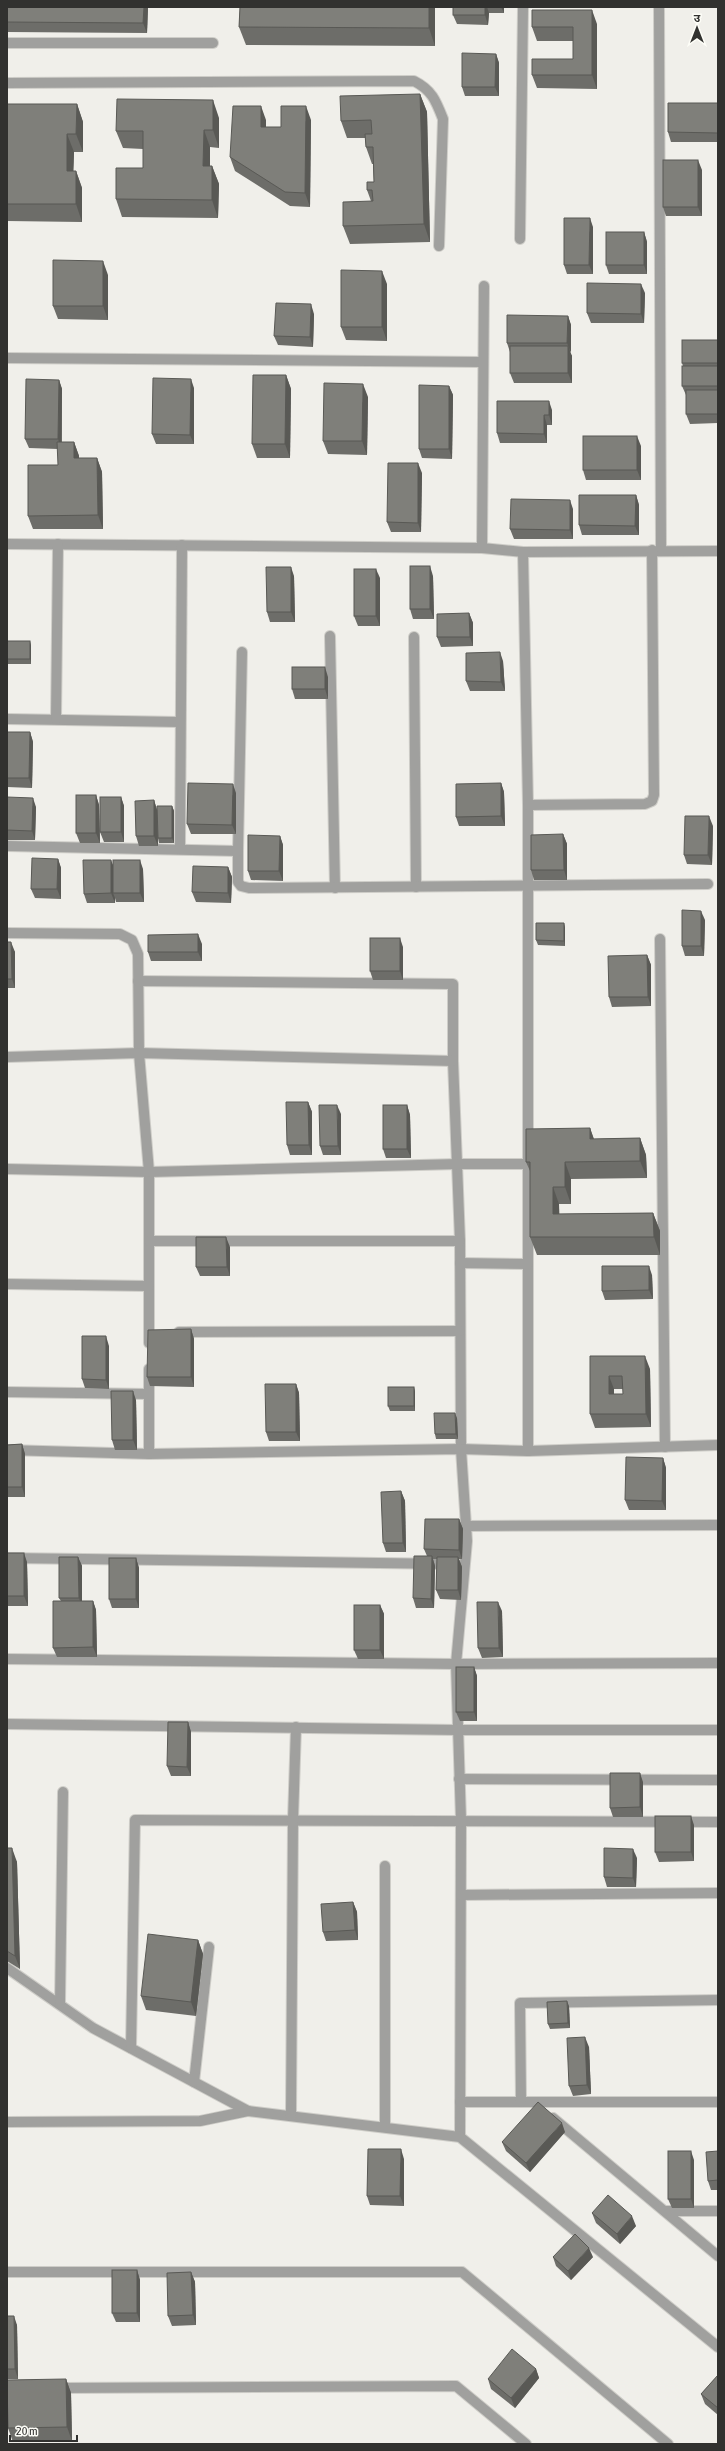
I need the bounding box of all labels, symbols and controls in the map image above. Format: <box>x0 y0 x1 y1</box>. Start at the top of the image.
north arrow <box>677 8 717 48</box>
text: उ <box>694 12 701 24</box>
scale bar <box>10 2417 77 2443</box>
text: 20 m <box>16 2424 38 2438</box>

